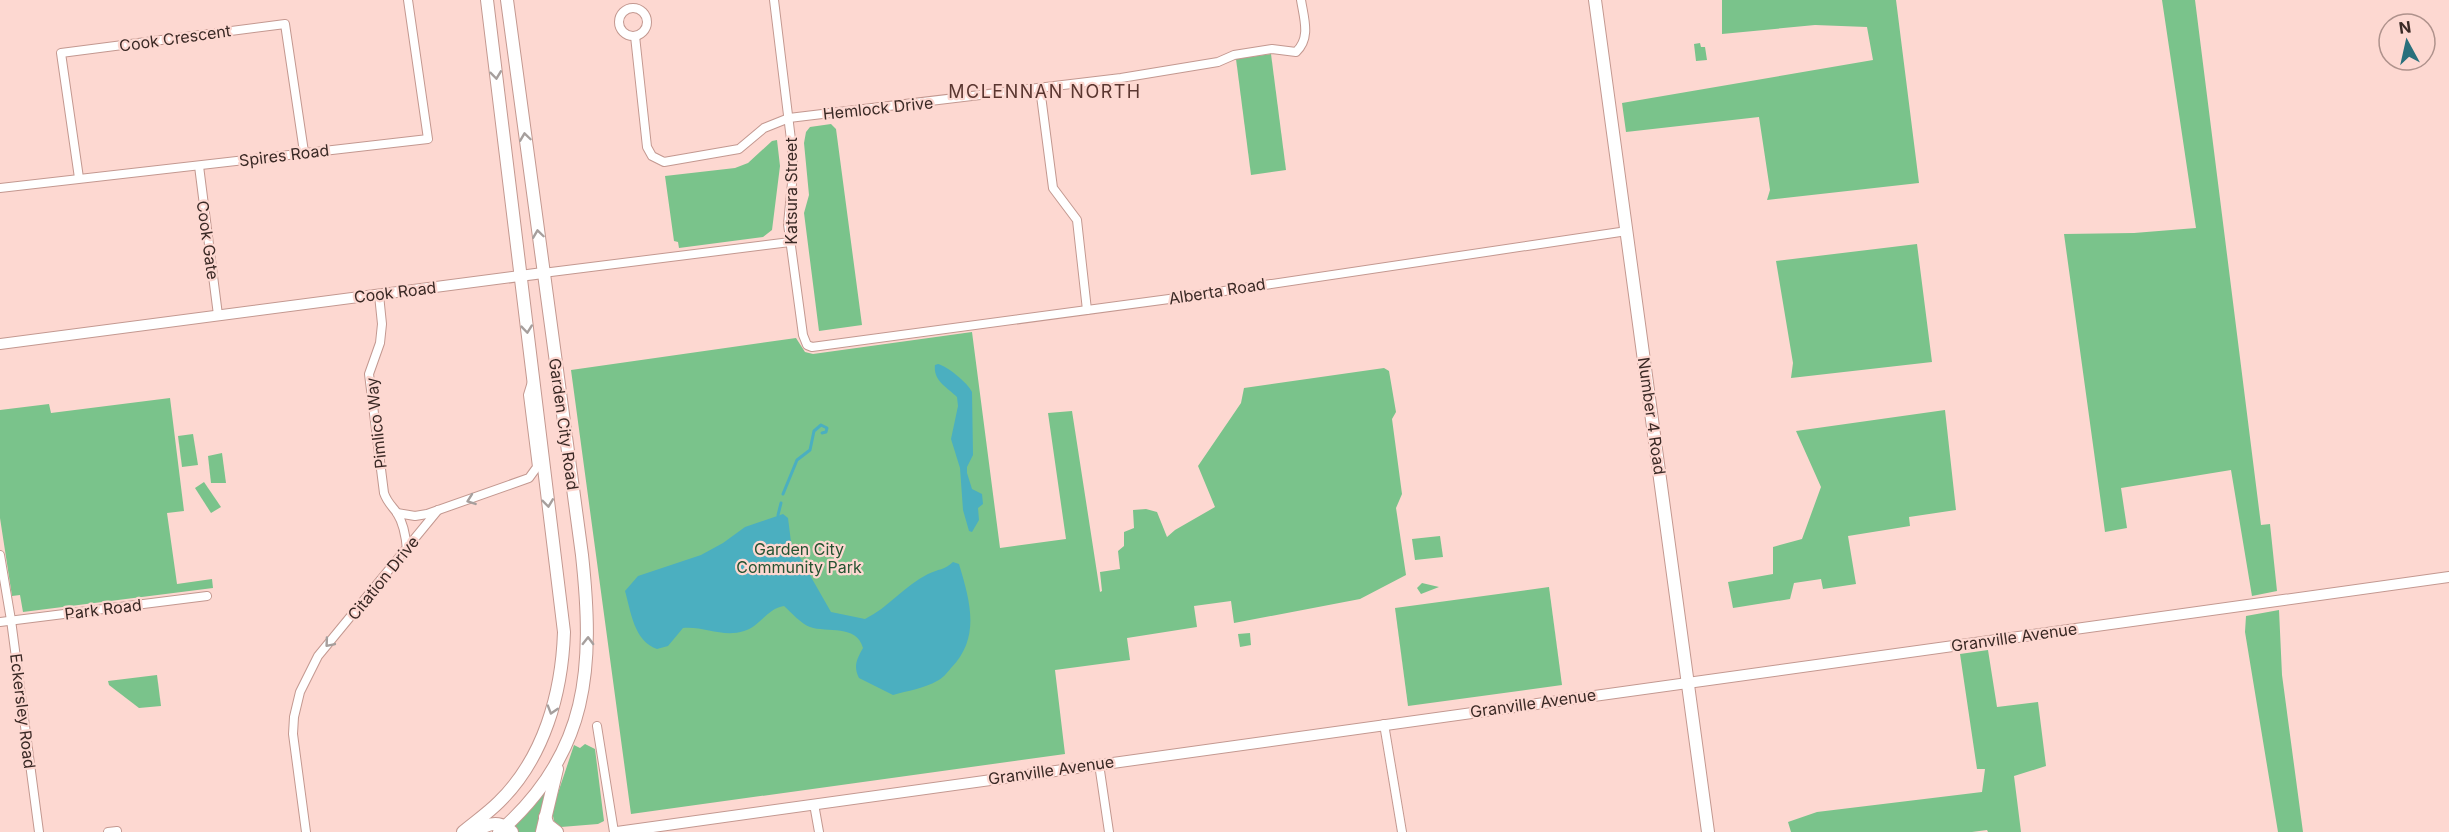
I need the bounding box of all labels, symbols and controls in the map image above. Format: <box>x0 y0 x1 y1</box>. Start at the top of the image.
north arrow <box>2377 12 2437 72</box>
text: N <box>2397 16 2412 38</box>
street label: Cook Crescent <box>118 20 232 56</box>
one-way arrow <box>489 70 502 80</box>
district label: MCLENNAN NORTH <box>948 81 1142 102</box>
street label: Hemlock Drive <box>822 92 934 124</box>
one-way arrow <box>520 132 532 141</box>
street label: Katsura Street <box>781 137 801 245</box>
street label: Spires Road <box>238 140 330 170</box>
street label: Cook Gate <box>193 199 223 281</box>
one-way arrow <box>533 229 545 238</box>
street label: Alberta Road <box>1167 273 1267 309</box>
street label: Cook Road <box>353 277 437 307</box>
one-way arrow <box>520 325 533 334</box>
street label: Number 4 Road <box>1634 356 1670 476</box>
street label: Garden City Road <box>545 357 583 491</box>
street label: Pimlico Way <box>361 376 391 470</box>
one-way arrow <box>466 492 477 505</box>
one-way arrow <box>541 498 554 507</box>
street label: Citation Drive <box>343 532 423 624</box>
park label: Garden City Community Park <box>736 539 862 577</box>
street label: Park Road <box>63 594 143 624</box>
street label: Granville Avenue <box>1950 618 2078 656</box>
one-way arrow <box>325 637 336 648</box>
one-way arrow <box>582 637 594 646</box>
street label: Eckersley Road <box>6 652 40 770</box>
street label: Granville Avenue <box>1469 684 1597 722</box>
one-way arrow <box>547 704 559 715</box>
street label: Granville Avenue <box>987 751 1115 789</box>

